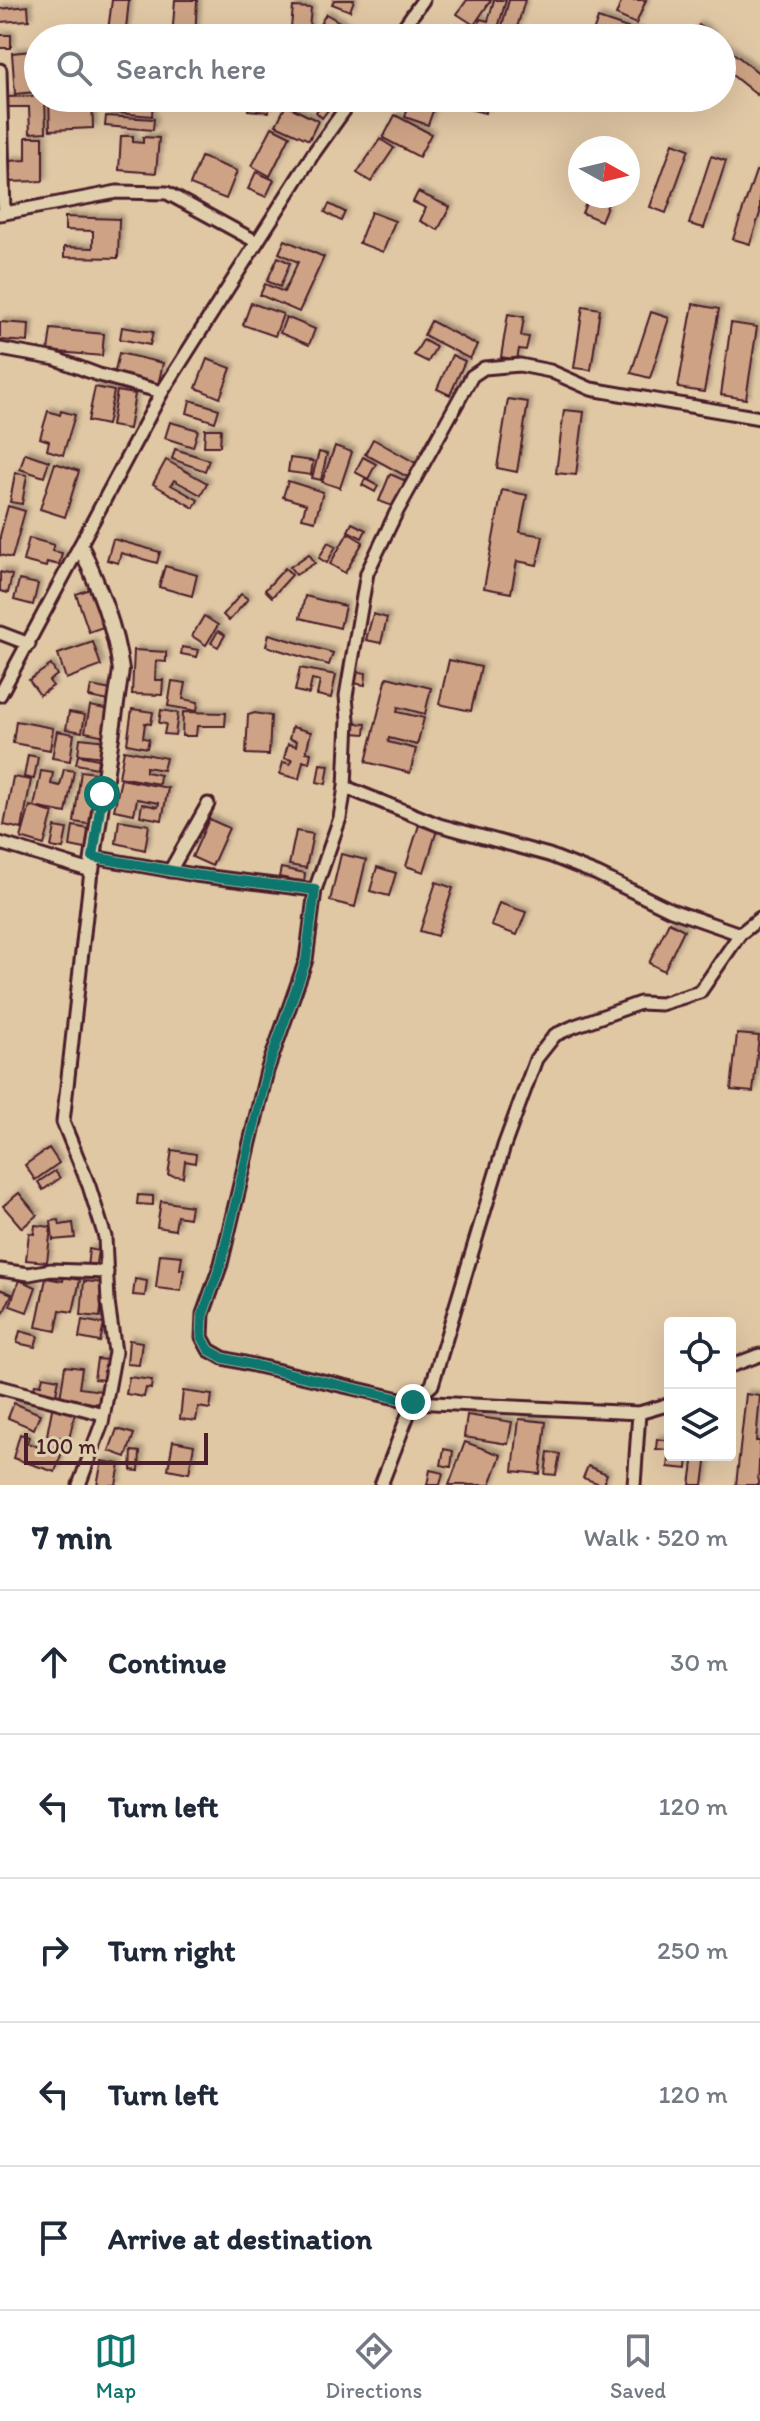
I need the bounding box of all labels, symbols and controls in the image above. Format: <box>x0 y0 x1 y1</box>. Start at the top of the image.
search box <box>24 24 736 112</box>
icon: search <box>52 46 96 90</box>
text: Search here <box>116 50 266 87</box>
north arrow <box>568 136 640 208</box>
route start <box>84 776 120 812</box>
map controls <box>664 1317 736 1461</box>
button: locate <box>664 1317 736 1389</box>
route end <box>395 1384 431 1420</box>
button: layers <box>664 1389 736 1461</box>
scale bar <box>24 1429 208 1465</box>
text: 100 m <box>36 1433 97 1460</box>
text: 7 min <box>32 1517 112 1558</box>
text: Walk · 520 m <box>584 1521 728 1553</box>
icon: ahead <box>32 1640 76 1684</box>
text: Continue <box>108 1644 227 1681</box>
text: 30 m <box>670 1646 728 1678</box>
icon: left <box>32 1784 76 1828</box>
text: Turn left <box>108 1788 219 1825</box>
text: 120 m <box>659 1790 728 1822</box>
icon: right <box>32 1928 76 1972</box>
text: Turn right <box>108 1932 236 1969</box>
text: 250 m <box>657 1934 728 1966</box>
icon: left <box>32 2072 76 2116</box>
text: Turn left <box>108 2076 219 2113</box>
text: 120 m <box>659 2078 728 2110</box>
icon: arrive <box>32 2216 76 2260</box>
text: Arrive at destination <box>108 2220 372 2257</box>
tab: Map <box>94 2329 138 2404</box>
tab: Directions <box>326 2329 422 2404</box>
tab: Saved <box>610 2329 666 2404</box>

